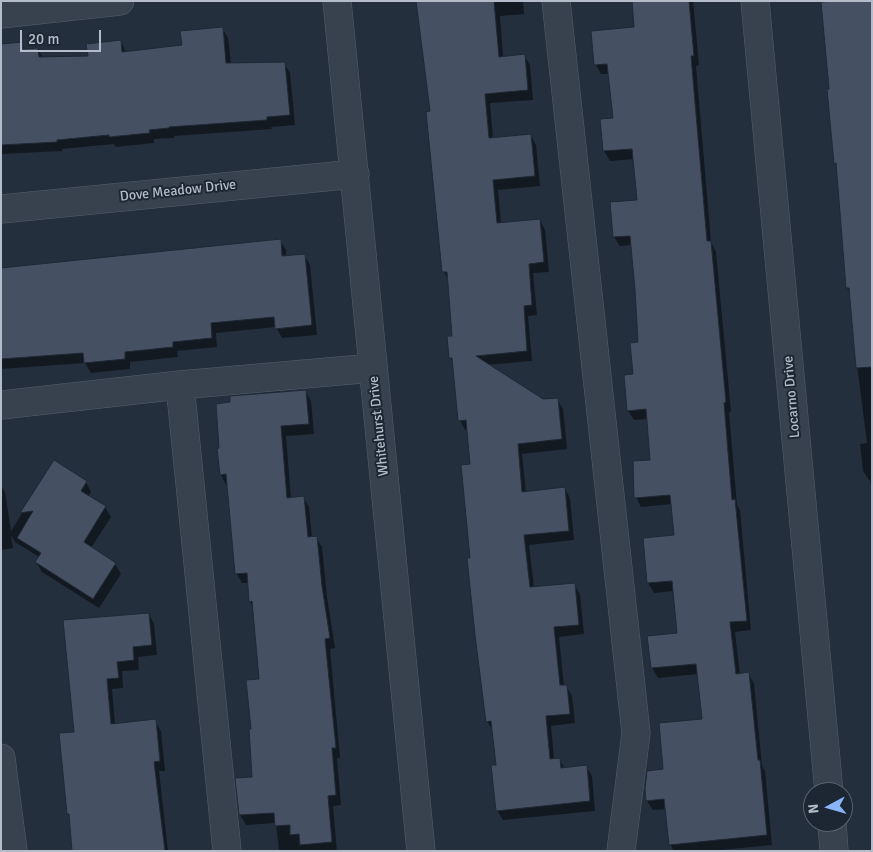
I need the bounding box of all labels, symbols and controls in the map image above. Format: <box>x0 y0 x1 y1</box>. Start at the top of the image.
scale bar <box>22 20 104 52</box>
text: 20 m <box>28 30 59 48</box>
street label: Dove Meadow Drive <box>119 177 237 205</box>
street label: Locarno Drive <box>780 355 804 439</box>
street label: Whitehurst Drive <box>365 375 393 477</box>
north arrow <box>803 782 853 832</box>
text: N <box>805 803 823 814</box>

